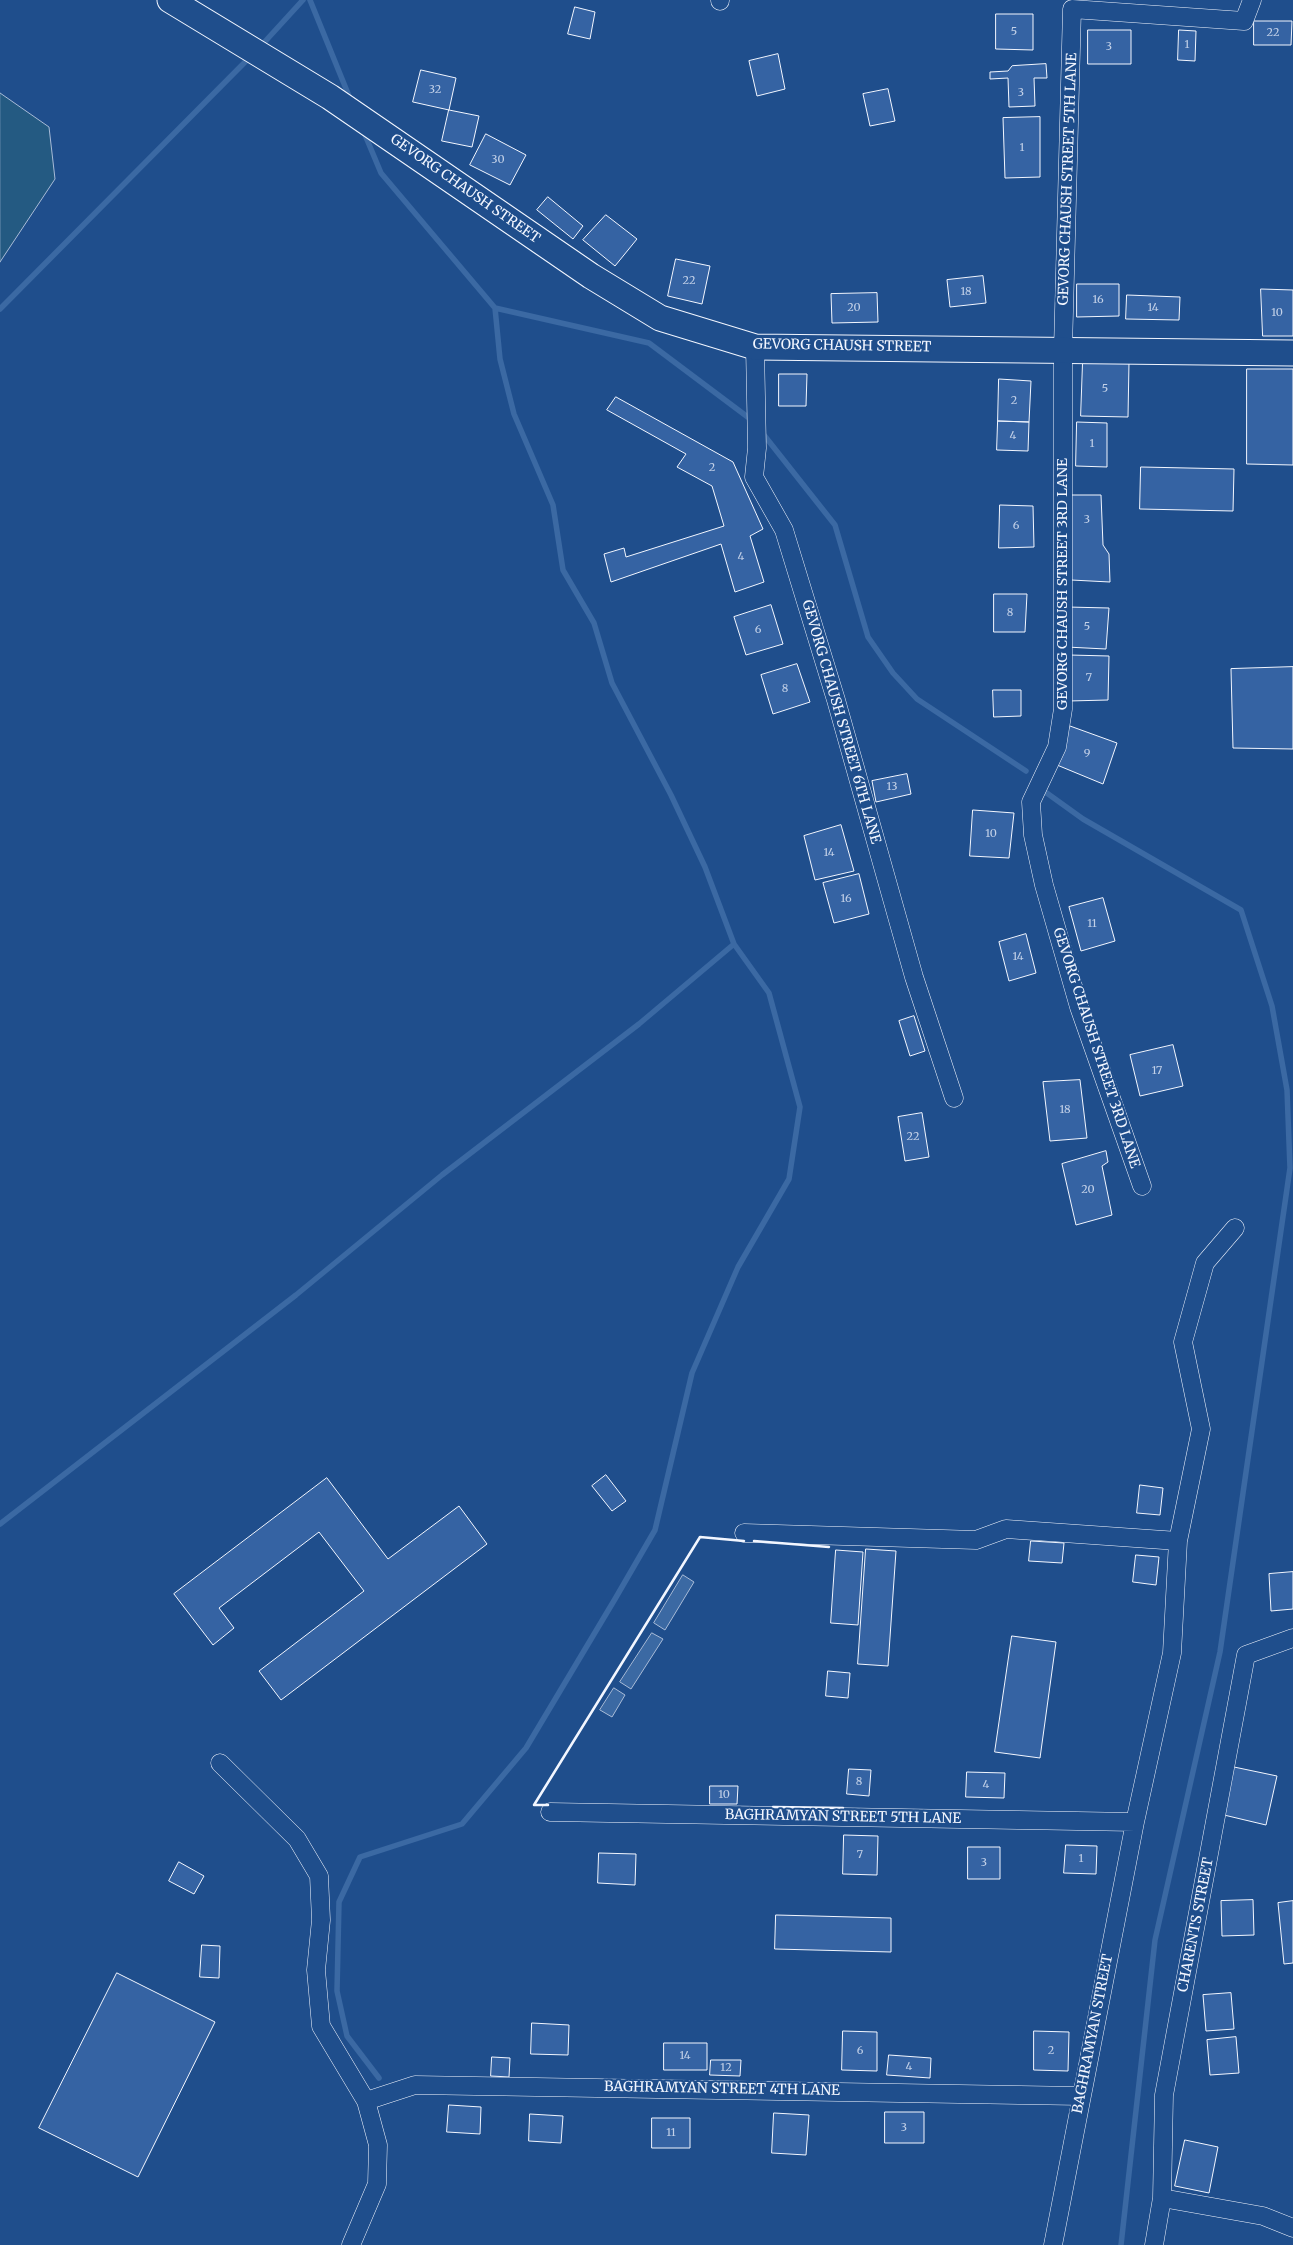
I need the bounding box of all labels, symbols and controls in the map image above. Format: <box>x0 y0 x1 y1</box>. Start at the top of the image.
house number: 5 <box>1011 25 1017 39</box>
house number: 22 <box>1267 26 1279 40</box>
house number: 1 <box>1185 38 1189 52</box>
house number: 3 <box>1106 40 1112 54</box>
street label: GEVORG CHAUSH STREET 5TH LANE <box>1055 52 1081 306</box>
house number: 32 <box>429 83 441 97</box>
house number: 3 <box>1018 86 1024 100</box>
street label: GEVORG CHAUSH STREET <box>387 131 543 247</box>
house number: 1 <box>1020 141 1024 155</box>
house number: 30 <box>491 153 505 167</box>
house number: 22 <box>683 274 695 288</box>
house number: 18 <box>960 285 972 299</box>
house number: 16 <box>1092 293 1104 307</box>
house number: 20 <box>847 301 861 315</box>
house number: 14 <box>1147 301 1159 315</box>
house number: 10 <box>1271 306 1283 320</box>
street label: GEVORG CHAUSH STREET <box>753 336 931 356</box>
house number: 5 <box>1102 382 1108 396</box>
house number: 2 <box>1011 394 1017 408</box>
house number: 4 <box>1010 429 1016 443</box>
house number: 1 <box>1090 437 1094 451</box>
street label: GEVORG CHAUSH STREET 3RD LANE <box>1055 458 1071 710</box>
house number: 2 <box>709 461 715 475</box>
house number: 3 <box>1084 513 1090 527</box>
house number: 6 <box>1013 519 1019 533</box>
house number: 4 <box>738 550 744 564</box>
street label: GEVORG CHAUSH STREET 6TH LANE <box>798 598 884 846</box>
house number: 8 <box>1007 606 1013 620</box>
house number: 5 <box>1084 620 1090 634</box>
house number: 6 <box>755 623 761 637</box>
house number: 7 <box>1086 671 1092 685</box>
house number: 8 <box>782 682 788 696</box>
house number: 9 <box>1084 747 1090 761</box>
house number: 13 <box>887 780 897 794</box>
house number: 10 <box>985 827 997 841</box>
house number: 14 <box>823 846 835 860</box>
house number: 16 <box>840 892 852 906</box>
house number: 11 <box>1087 917 1097 931</box>
street label: GEVORG CHAUSH STREET 3RD LANE <box>1049 926 1143 1170</box>
house number: 14 <box>1012 950 1024 964</box>
house number: 17 <box>1152 1064 1162 1078</box>
house number: 18 <box>1059 1103 1071 1117</box>
house number: 22 <box>907 1130 919 1144</box>
house number: 20 <box>1081 1183 1095 1197</box>
house number: 8 <box>856 1775 862 1789</box>
house number: 4 <box>983 1778 989 1792</box>
house number: 10 <box>718 1788 730 1802</box>
street label: BAGHRAMYAN STREET 5TH LANE <box>725 1807 961 1827</box>
house number: 7 <box>857 1848 863 1862</box>
house number: 1 <box>1079 1852 1083 1866</box>
house number: 3 <box>981 1856 987 1870</box>
street label: CHARENTS STREET <box>1175 1856 1217 1994</box>
street label: BAGHRAMYAN STREET <box>1069 1953 1117 2115</box>
house number: 6 <box>857 2044 863 2058</box>
house number: 2 <box>1048 2044 1054 2058</box>
house number: 14 <box>679 2049 691 2063</box>
house number: 4 <box>906 2060 912 2074</box>
house number: 12 <box>720 2061 732 2075</box>
street label: BAGHRAMYAN STREET 4TH LANE <box>604 2079 840 2099</box>
house number: 3 <box>901 2121 907 2135</box>
house number: 11 <box>666 2126 676 2140</box>

